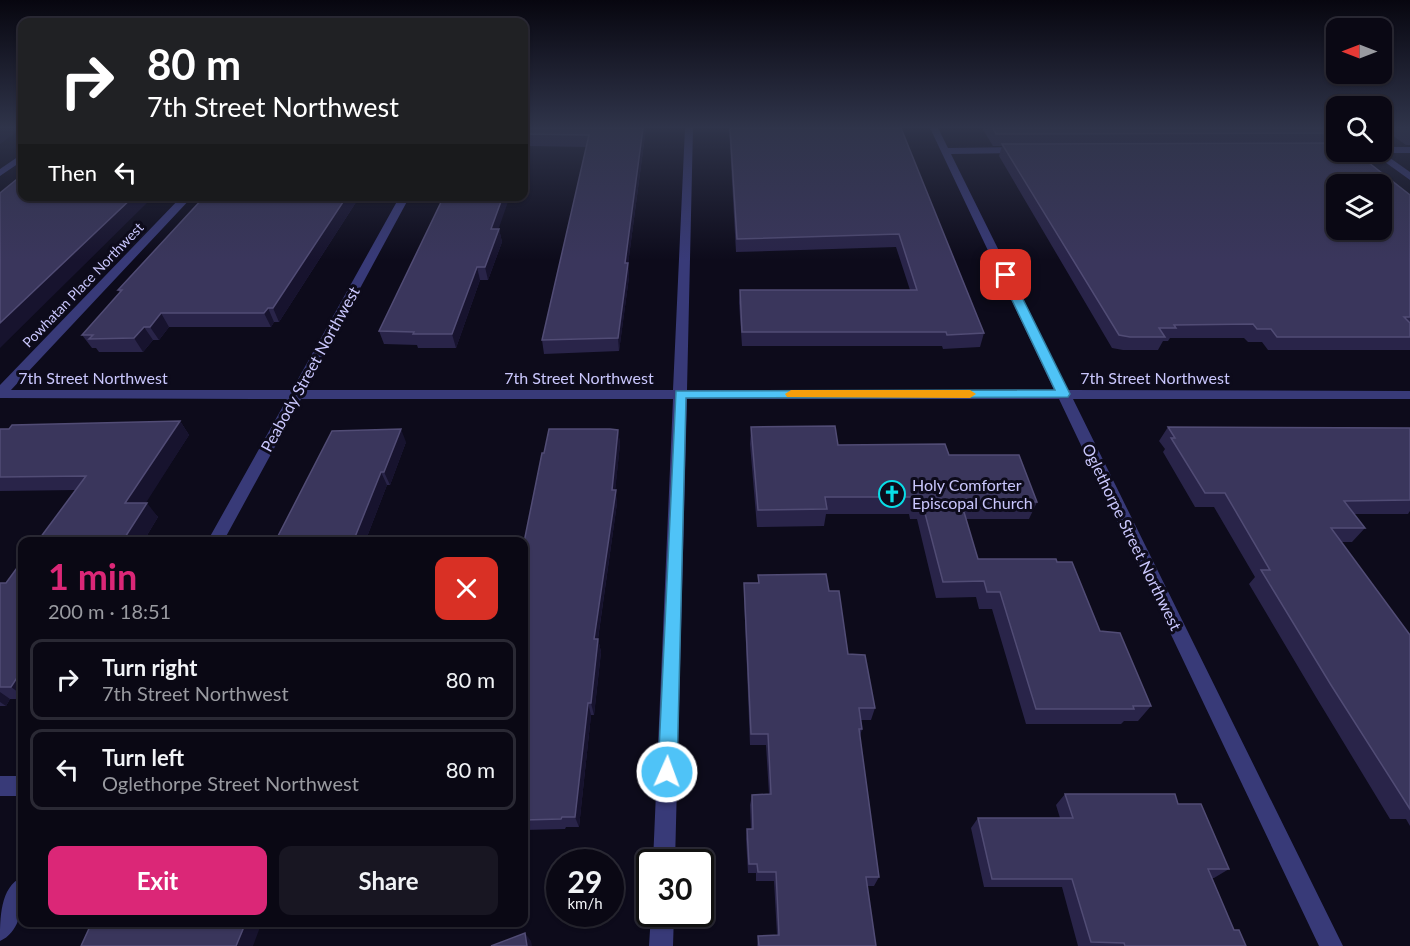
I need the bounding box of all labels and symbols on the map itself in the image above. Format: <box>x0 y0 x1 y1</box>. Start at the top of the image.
north arrow <box>1326 18 1392 84</box>
street label: Powhatan Place Northwest <box>19 219 147 351</box>
pin <box>980 249 1031 300</box>
street label: Peabody Street Northwest <box>256 283 363 455</box>
street label: 7th Street Northwest <box>18 368 168 387</box>
street label: 7th Street Northwest <box>504 368 654 387</box>
street label: 7th Street Northwest <box>1080 368 1230 387</box>
street label: Oglethorpe Street Northwest <box>1079 440 1186 634</box>
place label: Holy Comforter Episcopal Church <box>912 475 1033 512</box>
church icon: Holy Comforter Episcopal Church <box>877 479 907 509</box>
position arrow <box>635 740 699 804</box>
speed limit sign: 30 <box>636 849 714 927</box>

